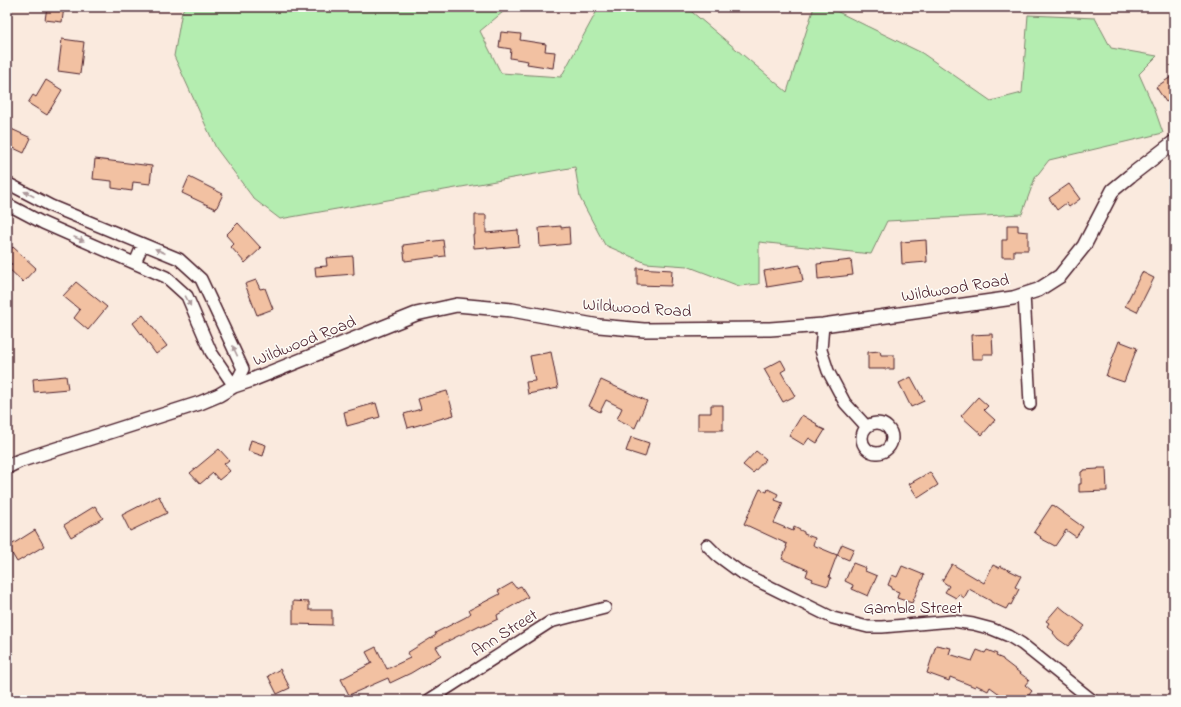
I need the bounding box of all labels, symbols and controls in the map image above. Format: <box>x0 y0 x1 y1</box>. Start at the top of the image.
one-way arrow <box>23 191 35 197</box>
one-way arrow <box>73 236 84 242</box>
one-way arrow <box>154 248 166 254</box>
street label: Wildwood Road <box>899 268 1011 309</box>
street label: Wildwood Road <box>582 292 693 325</box>
one-way arrow <box>185 295 191 306</box>
street label: Wildwood Road <box>249 309 360 373</box>
one-way arrow <box>232 345 238 357</box>
street label: Gamble Street <box>863 596 963 621</box>
street label: Ann Street <box>467 603 543 664</box>

